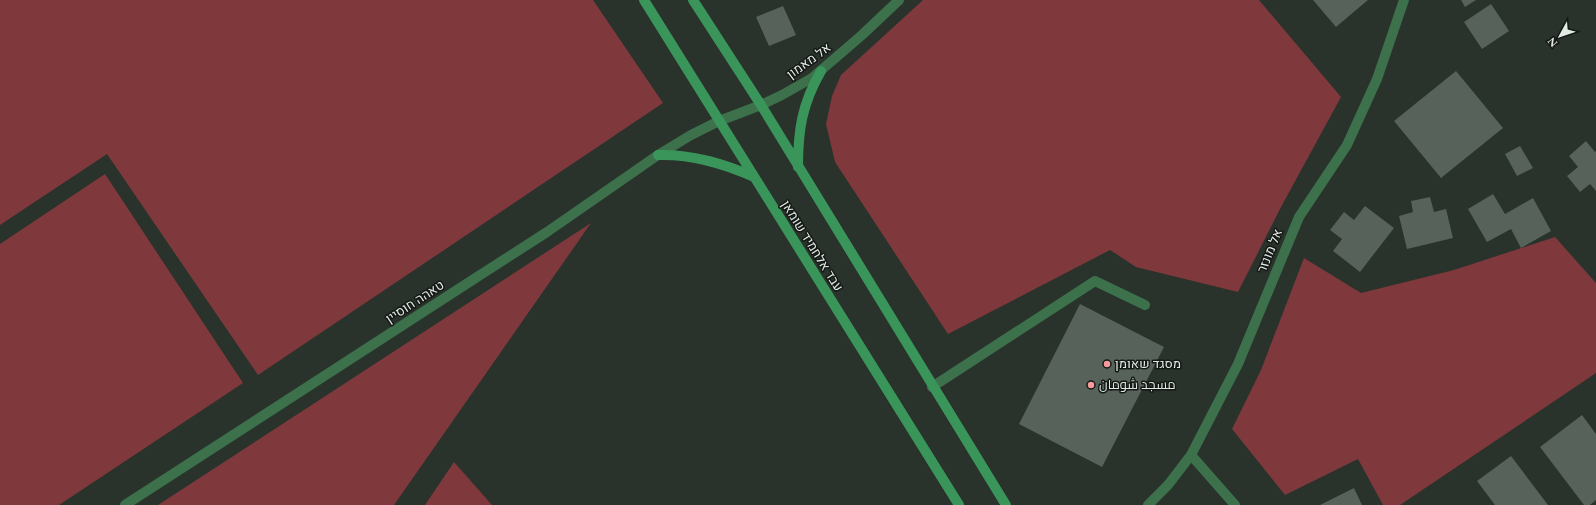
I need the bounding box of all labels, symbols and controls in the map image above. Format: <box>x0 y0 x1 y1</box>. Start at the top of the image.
north arrow <box>1540 16 1580 56</box>
text: N <box>1543 33 1562 51</box>
street label: אל מאמון <box>783 38 835 84</box>
street label: עבד אלחמיד שומאן <box>776 197 848 295</box>
street label: אל מונזר <box>1252 226 1288 276</box>
street label: טאהה חוסיין <box>382 276 448 328</box>
place label: מסגד שאומן <box>1115 354 1181 374</box>
marker: מסגד שאומן <box>1102 359 1112 369</box>
place label: مسجد شومان <box>1099 375 1176 395</box>
marker: مسجد شومان <box>1086 380 1096 390</box>

